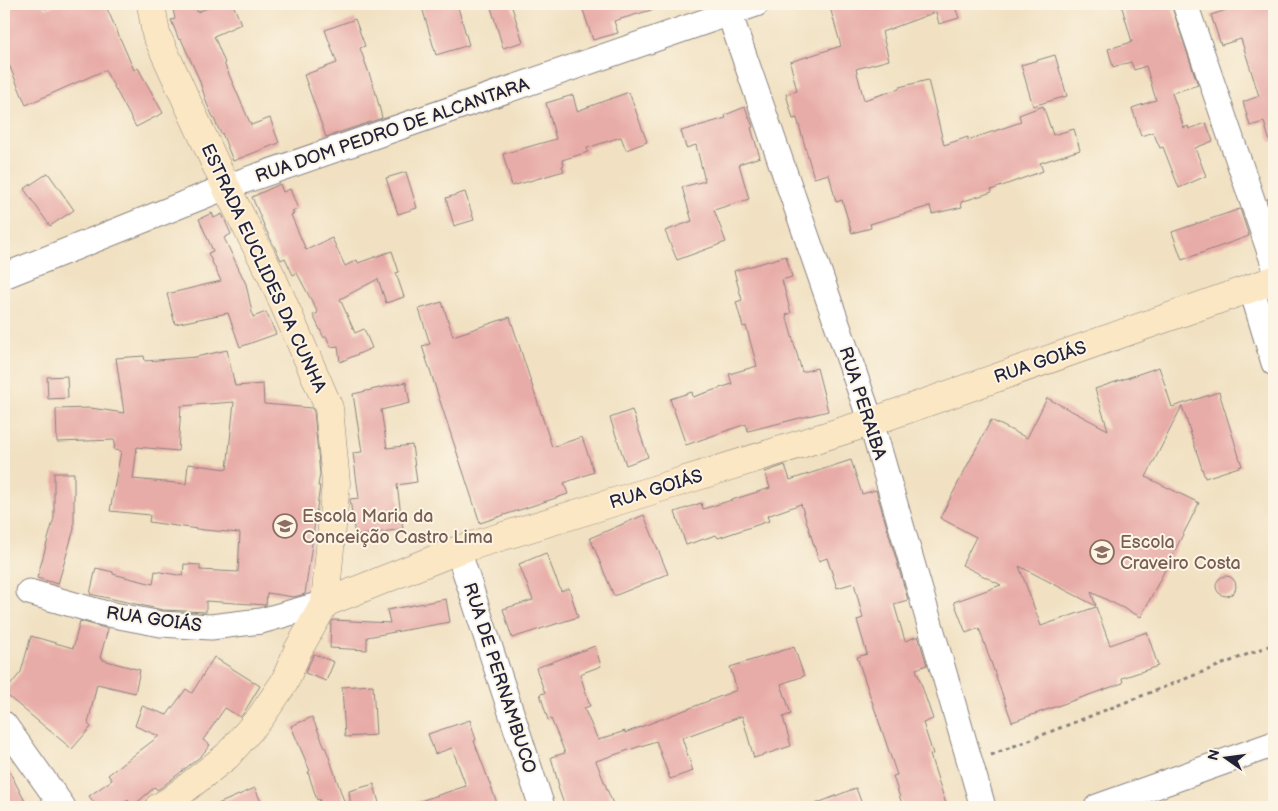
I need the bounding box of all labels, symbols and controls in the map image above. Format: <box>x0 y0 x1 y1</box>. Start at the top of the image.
street label: RUA DOM PEDRO DE ALCANTARA <box>253 74 532 187</box>
street label: ESTRADA EUCLIDES DA CUNHA <box>197 140 331 396</box>
street label: RUA GOIÁS <box>991 335 1089 388</box>
street label: RUA PERAIBA <box>834 344 891 462</box>
street label: RUA GOIÁS <box>606 463 705 514</box>
place label: Escola Maria da Conceição Castro Lima <box>302 506 493 548</box>
school or university icon: Escola Maria da Conceição Castro Lima <box>272 513 298 539</box>
place label: Escola Craveiro Costa <box>1120 532 1241 574</box>
school or university icon: Escola Craveiro Costa <box>1089 539 1115 565</box>
street label: RUA DE PERNAMBUCO <box>459 580 540 776</box>
street label: RUA GOIÁS <box>105 600 203 637</box>
north arrow <box>1200 734 1250 784</box>
text: N <box>1204 748 1223 762</box>

